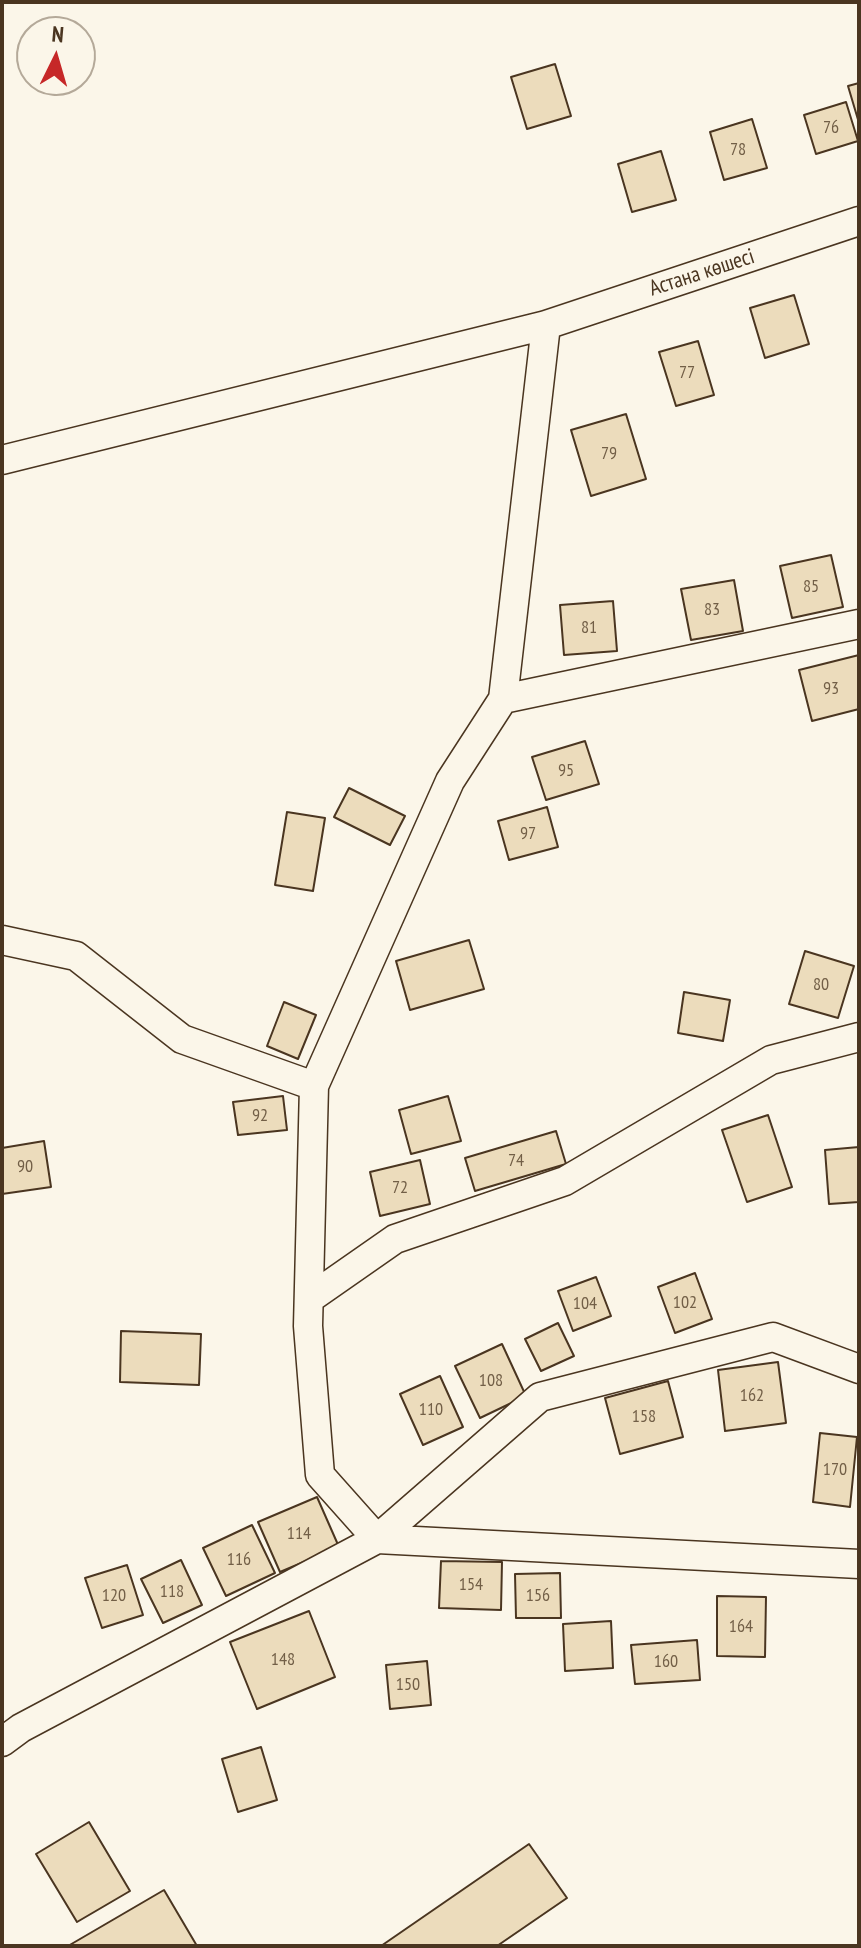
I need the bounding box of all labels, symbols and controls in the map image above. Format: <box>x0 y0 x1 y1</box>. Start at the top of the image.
north arrow <box>16 16 96 96</box>
text: N <box>51 20 65 49</box>
house number: 76 <box>823 117 839 139</box>
house number: 78 <box>730 139 746 161</box>
street label: Астана көшесі <box>646 244 758 302</box>
house number: 77 <box>679 362 695 384</box>
house number: 79 <box>601 443 617 465</box>
house number: 85 <box>803 576 819 598</box>
house number: 83 <box>704 599 720 621</box>
house number: 81 <box>581 617 597 639</box>
house number: 93 <box>823 678 839 700</box>
house number: 95 <box>558 760 574 782</box>
house number: 97 <box>520 823 536 845</box>
house number: 80 <box>813 974 829 996</box>
house number: 92 <box>252 1105 268 1127</box>
house number: 74 <box>508 1150 524 1172</box>
house number: 90 <box>17 1156 33 1178</box>
house number: 72 <box>392 1177 408 1199</box>
house number: 102 <box>673 1292 697 1314</box>
house number: 104 <box>573 1293 597 1315</box>
house number: 108 <box>479 1370 503 1392</box>
house number: 162 <box>740 1385 764 1407</box>
house number: 110 <box>419 1399 443 1421</box>
house number: 158 <box>632 1406 656 1428</box>
house number: 170 <box>823 1459 847 1481</box>
house number: 114 <box>287 1523 311 1545</box>
house number: 116 <box>227 1549 251 1571</box>
house number: 154 <box>459 1574 483 1596</box>
house number: 118 <box>160 1581 184 1603</box>
house number: 120 <box>102 1585 126 1607</box>
house number: 156 <box>526 1585 550 1607</box>
house number: 164 <box>729 1616 753 1638</box>
house number: 148 <box>271 1649 295 1671</box>
house number: 160 <box>654 1651 678 1673</box>
house number: 150 <box>396 1674 420 1696</box>

